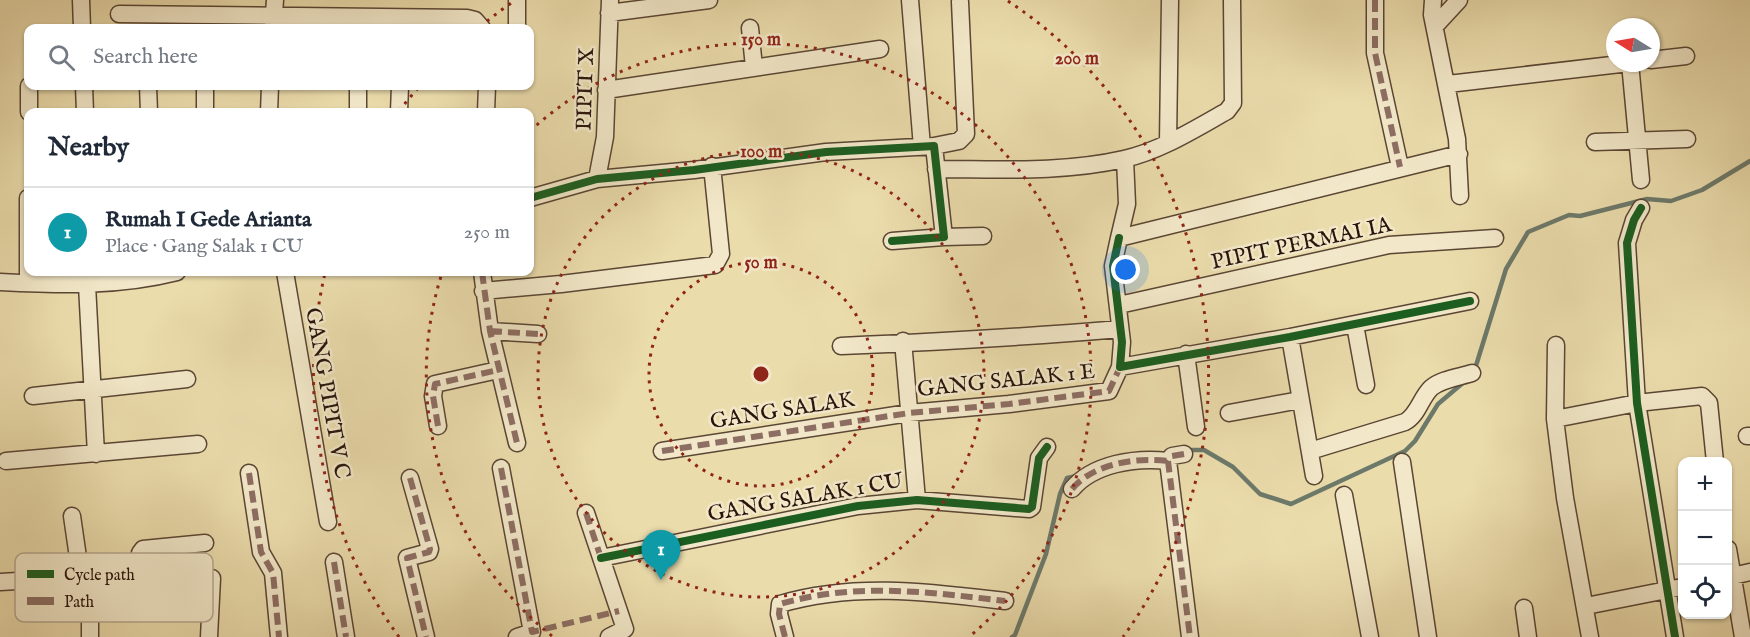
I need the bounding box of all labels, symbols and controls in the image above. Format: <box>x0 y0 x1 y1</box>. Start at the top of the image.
north arrow <box>1606 18 1660 72</box>
search box <box>24 24 534 90</box>
text: 150 m <box>741 29 781 52</box>
icon: search <box>45 41 78 74</box>
text: Search here <box>93 43 198 71</box>
street label: PIPIT X <box>571 47 601 131</box>
text: 200 m <box>1055 48 1099 71</box>
text: Nearby <box>48 131 129 164</box>
text: 100 m <box>740 141 782 164</box>
text: Rumah I Gede Arianta <box>105 206 312 234</box>
street label: PIPIT PERMAI IA <box>1209 211 1395 277</box>
text: 1 <box>64 220 71 245</box>
text: 250 m <box>464 220 510 245</box>
text: Place · Gang Salak 1 CU <box>105 234 303 259</box>
text: 50 m <box>744 252 778 275</box>
your location <box>1111 255 1140 284</box>
street label: GANG PIPIT V C <box>298 306 356 481</box>
street label: GANG SALAK 1 E <box>916 358 1097 404</box>
centre of rings <box>751 364 771 384</box>
street label: GANG SALAK <box>708 386 858 436</box>
map controls <box>1678 457 1732 619</box>
button: + <box>1678 457 1732 511</box>
street label: GANG SALAK 1 CU <box>705 467 906 529</box>
button: − <box>1678 511 1732 565</box>
pin: 1 <box>642 530 680 580</box>
legend <box>15 553 213 622</box>
button: locate <box>1678 565 1732 619</box>
text: Cycle path <box>64 566 135 586</box>
text: Path <box>64 593 95 613</box>

